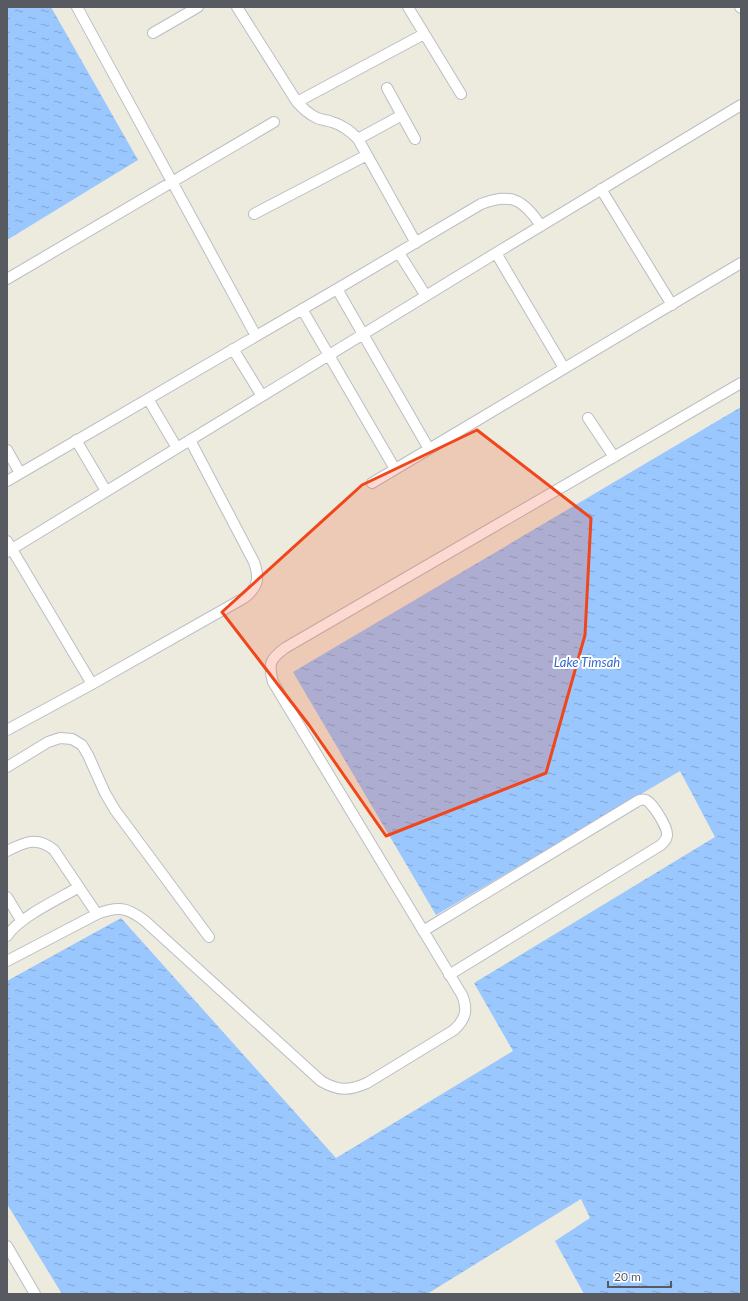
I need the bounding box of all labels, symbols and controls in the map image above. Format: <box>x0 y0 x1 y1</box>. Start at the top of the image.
water label: Lake Timsah <box>554 654 620 670</box>
scale bar <box>608 1263 671 1289</box>
text: 20 m <box>614 1269 641 1284</box>

